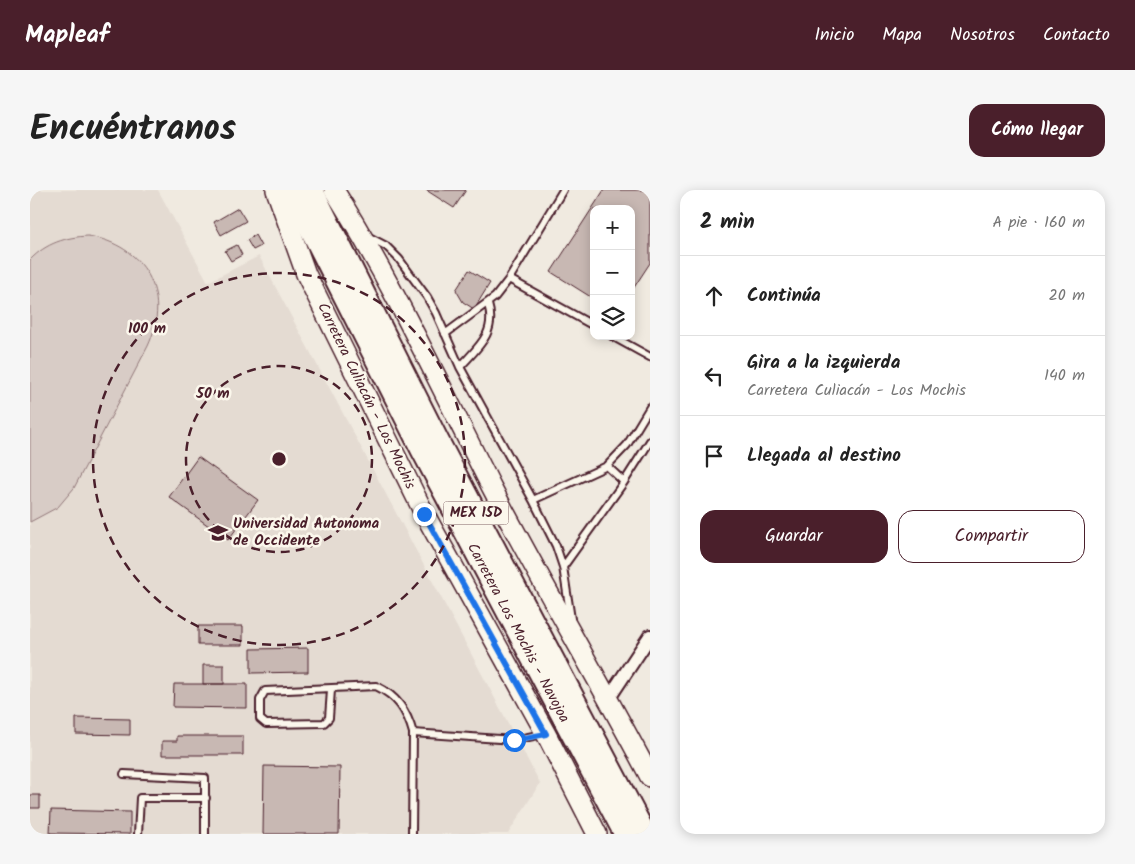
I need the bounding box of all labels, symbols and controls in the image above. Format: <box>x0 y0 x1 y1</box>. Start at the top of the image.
text: Mapleaf <box>25 16 109 55</box>
text: Inicio <box>814 21 854 50</box>
text: Mapa <box>882 21 922 50</box>
text: Nosotros <box>950 21 1015 50</box>
text: Contacto <box>1043 21 1110 50</box>
text: Encuéntranos <box>30 102 236 158</box>
button: Cómo llegar <box>969 104 1105 157</box>
map controls <box>590 205 635 340</box>
button: + <box>590 205 635 250</box>
text: 2 min <box>700 206 755 239</box>
text: A pie · 160 m <box>993 210 1085 235</box>
button: − <box>590 250 635 295</box>
text: Continúa <box>747 281 821 311</box>
icon: ahead <box>700 282 728 310</box>
text: 20 m <box>1049 283 1085 308</box>
button: layers <box>590 295 635 340</box>
street label: Carretera Culiacán - Los Mochis <box>310 299 422 494</box>
text: 100 m <box>128 317 166 341</box>
text: Gira a la izquierda <box>747 348 900 378</box>
icon: left <box>700 362 728 390</box>
text: 140 m <box>1044 363 1085 388</box>
text: Carretera Culiacán - Los Mochis <box>747 378 966 403</box>
text: 50 m <box>195 382 230 406</box>
text: Llegada al destino <box>747 441 901 471</box>
icon: arrive <box>700 442 728 470</box>
centre of rings <box>270 450 288 468</box>
road number: MEX 15D <box>444 502 508 524</box>
route end <box>413 503 436 526</box>
button: Guardar <box>700 510 888 563</box>
button: Compartir <box>898 510 1085 563</box>
place label: Universidad Autonoma de Occidente <box>233 512 379 553</box>
school or university icon: Universidad Autonoma de Occidente <box>207 522 229 544</box>
street label: Carretera Los Mochis - Navojoa <box>460 539 576 727</box>
route start <box>503 729 526 752</box>

